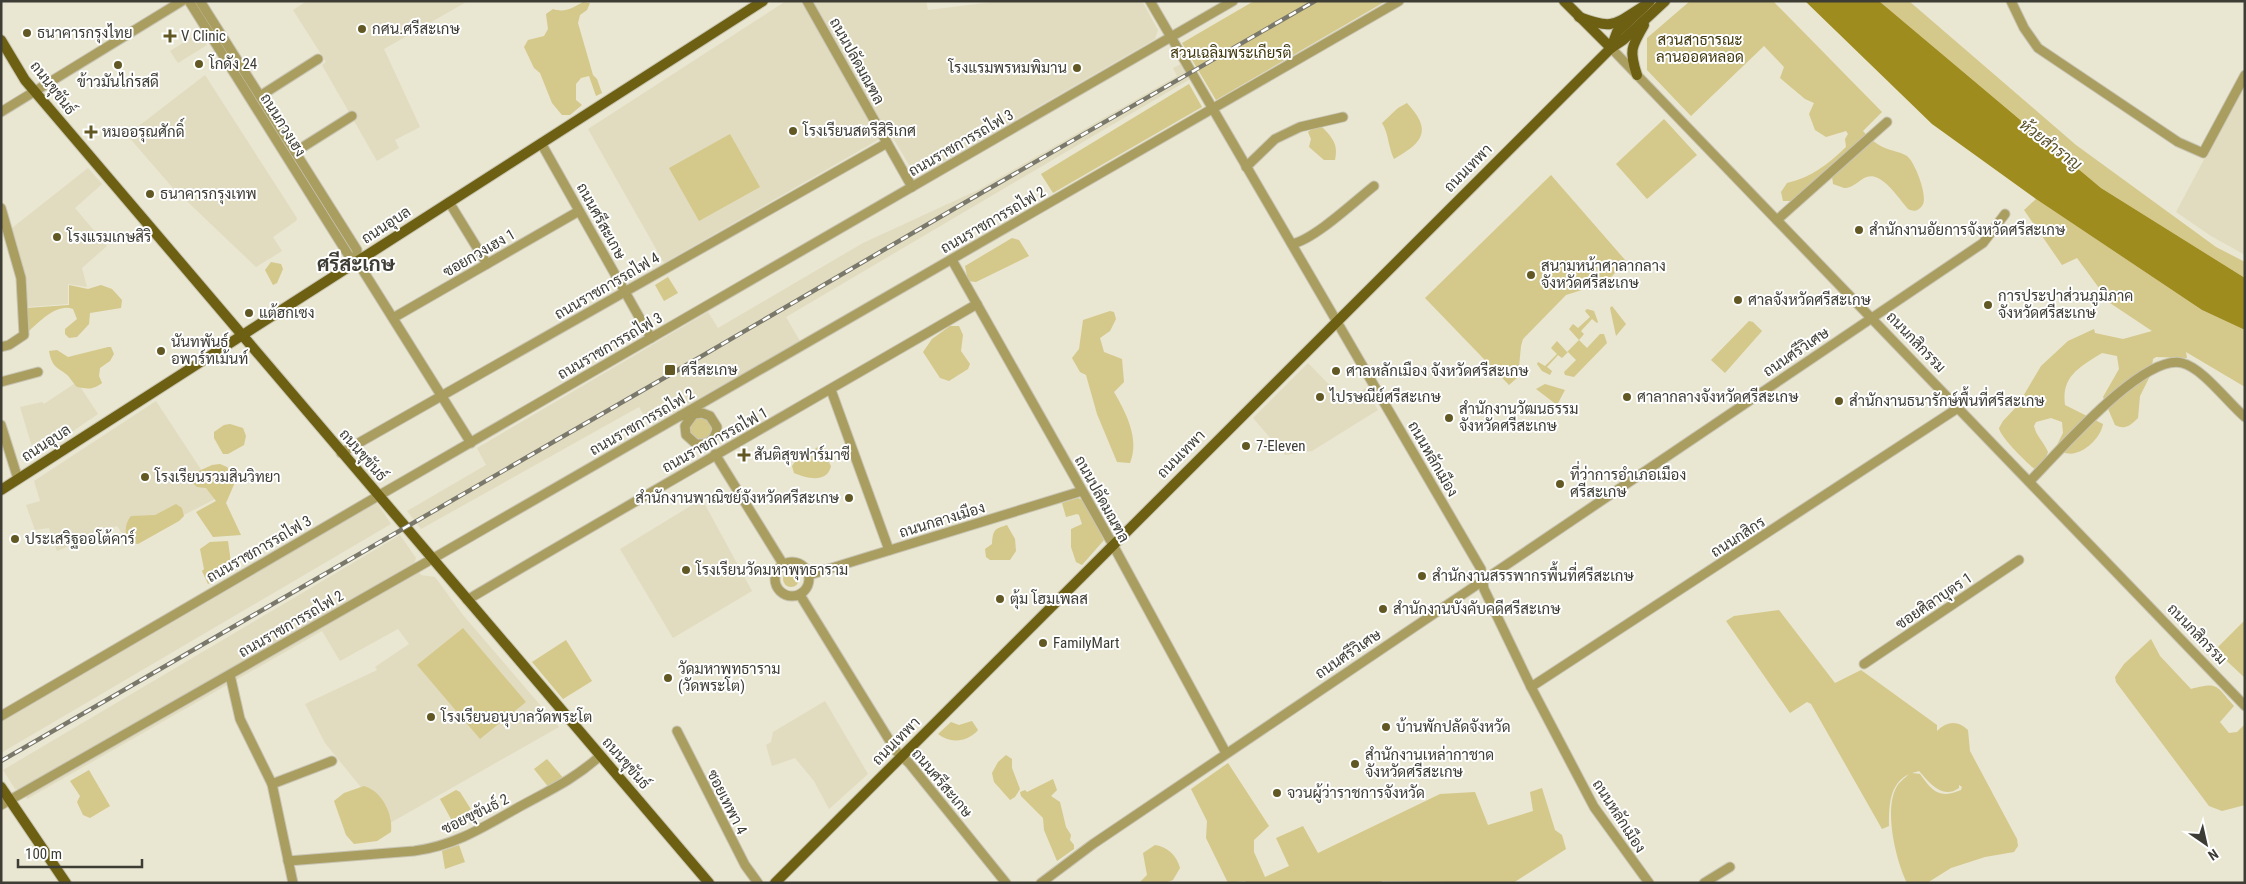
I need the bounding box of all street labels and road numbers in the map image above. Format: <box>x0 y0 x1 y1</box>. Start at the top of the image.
street label: ถนนปลัดมณฑล <box>826 15 888 107</box>
street label: ถนนขุขันธ์ <box>25 57 80 120</box>
street label: ถนนกวงเฮง <box>257 90 309 160</box>
street label: ถนนราชการรถไฟ 3 <box>905 105 1017 180</box>
street label: ถนนเทพา <box>1440 140 1496 196</box>
street label: ถนนศรีสะเกษ <box>573 179 631 263</box>
street label: ถนนราชการรถไฟ 2 <box>937 182 1049 257</box>
street label: ถนนอุบล <box>358 202 415 249</box>
street label: ซอยกวงเฮง 1 <box>440 225 518 281</box>
street label: ถนนราชการรถไฟ 4 <box>551 248 663 323</box>
street label: ถนนราชการรถไฟ 3 <box>554 308 666 383</box>
street label: ถนนกสิกรรม <box>1883 308 1949 376</box>
street label: ถนนศรีวิเศษ <box>1759 322 1833 381</box>
street label: ถนนราชการรถไฟ 2 <box>586 384 698 459</box>
street label: ถนนราชการรถไฟ 1 <box>659 403 771 477</box>
street label: ถนนหลักเมือง <box>1404 418 1463 500</box>
street label: ถนนอุบล <box>18 420 75 467</box>
street label: ถนนขุขันธ์ <box>334 425 391 486</box>
street label: ถนนเทพา <box>1153 426 1209 482</box>
street label: ถนนปลัดมณฑล <box>1071 453 1133 545</box>
street label: ถนนกลางเมือง <box>897 497 987 542</box>
street label: ถนนราชการรถไฟ 3 <box>203 511 315 586</box>
street label: ถนนกสิกร <box>1707 513 1769 561</box>
street label: ซอยศิลาบุตร 1 <box>1892 569 1977 635</box>
street label: ถนนราชการรถไฟ 2 <box>235 586 347 661</box>
street label: ถนนกสิกรรม <box>2164 600 2230 668</box>
street label: ถนนศรีวิเศษ <box>1311 624 1385 683</box>
street label: ถนนเทพา <box>868 713 924 769</box>
street label: ถนนขุขันธ์ <box>597 733 654 794</box>
street label: ถนนศรีสะเกษ <box>908 744 977 822</box>
street label: ซอยเทพา 4 <box>703 767 751 837</box>
street label: ถนนหลักเมือง <box>1589 775 1650 856</box>
street label: ซอยขุขันธ์ 2 <box>438 789 513 840</box>

